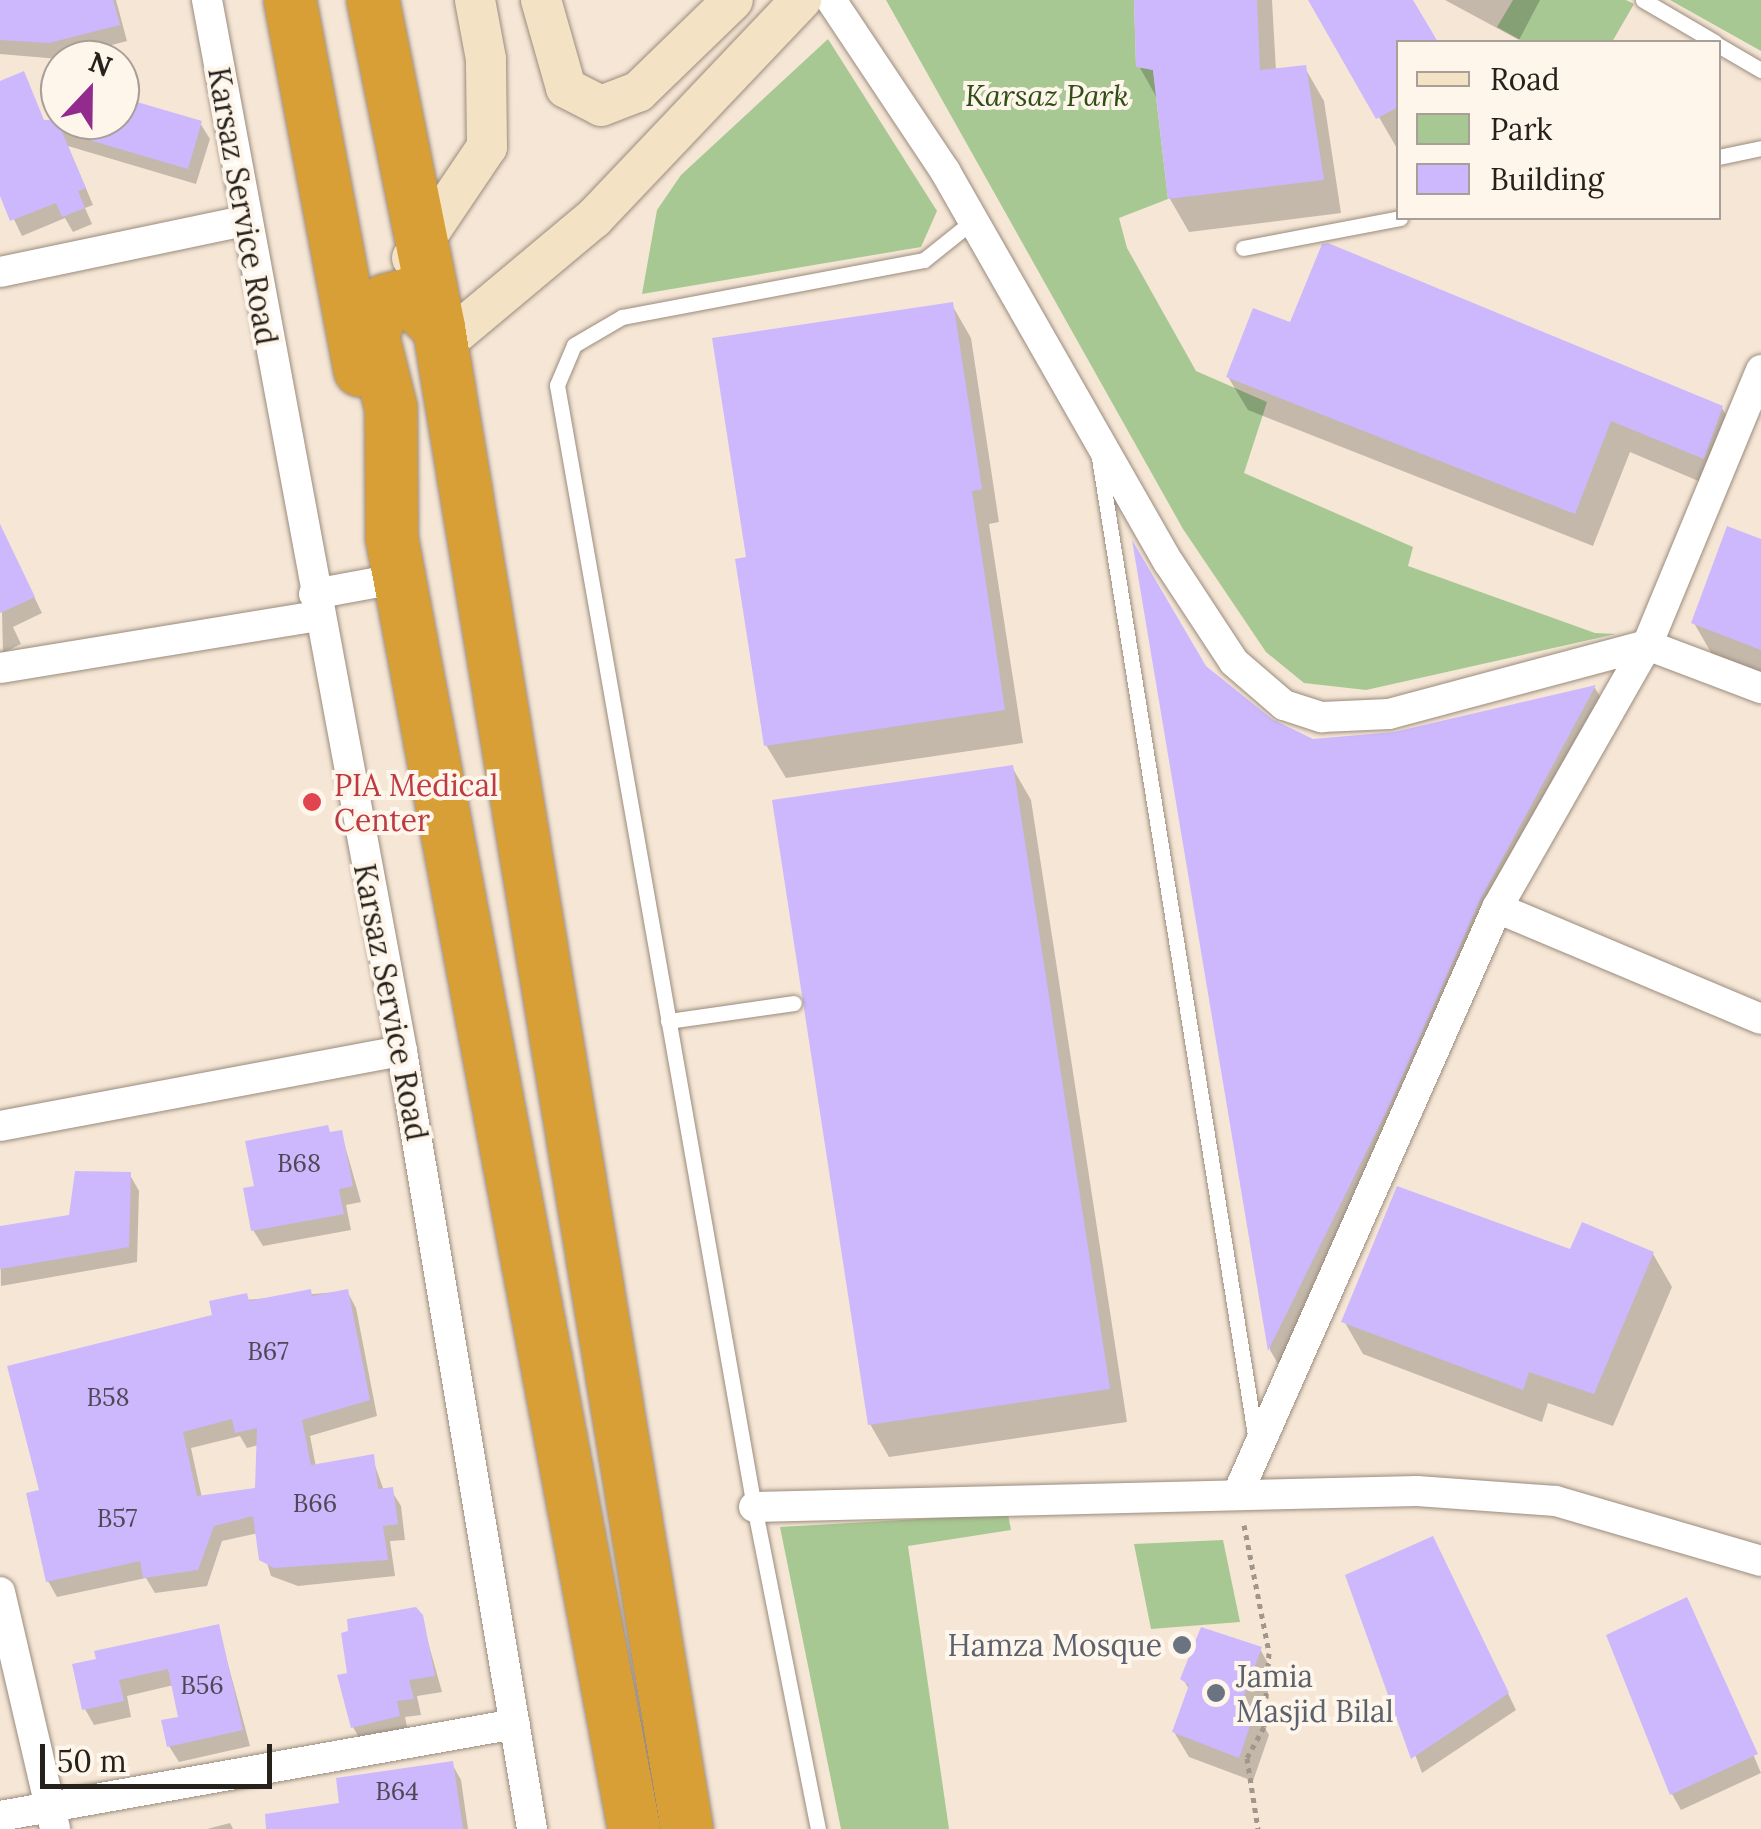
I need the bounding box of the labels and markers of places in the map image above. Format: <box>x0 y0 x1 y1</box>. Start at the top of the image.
place label: PIA Medical Center <box>334 767 498 838</box>
marker: PIA Medical Center <box>299 789 325 815</box>
place label: Hamza Mosque <box>948 1627 1162 1663</box>
marker: Hamza Mosque <box>1171 1634 1193 1656</box>
place label: Jamia Masjid Bilal <box>1236 1658 1394 1728</box>
marker: Jamia Masjid Bilal <box>1205 1682 1227 1704</box>

